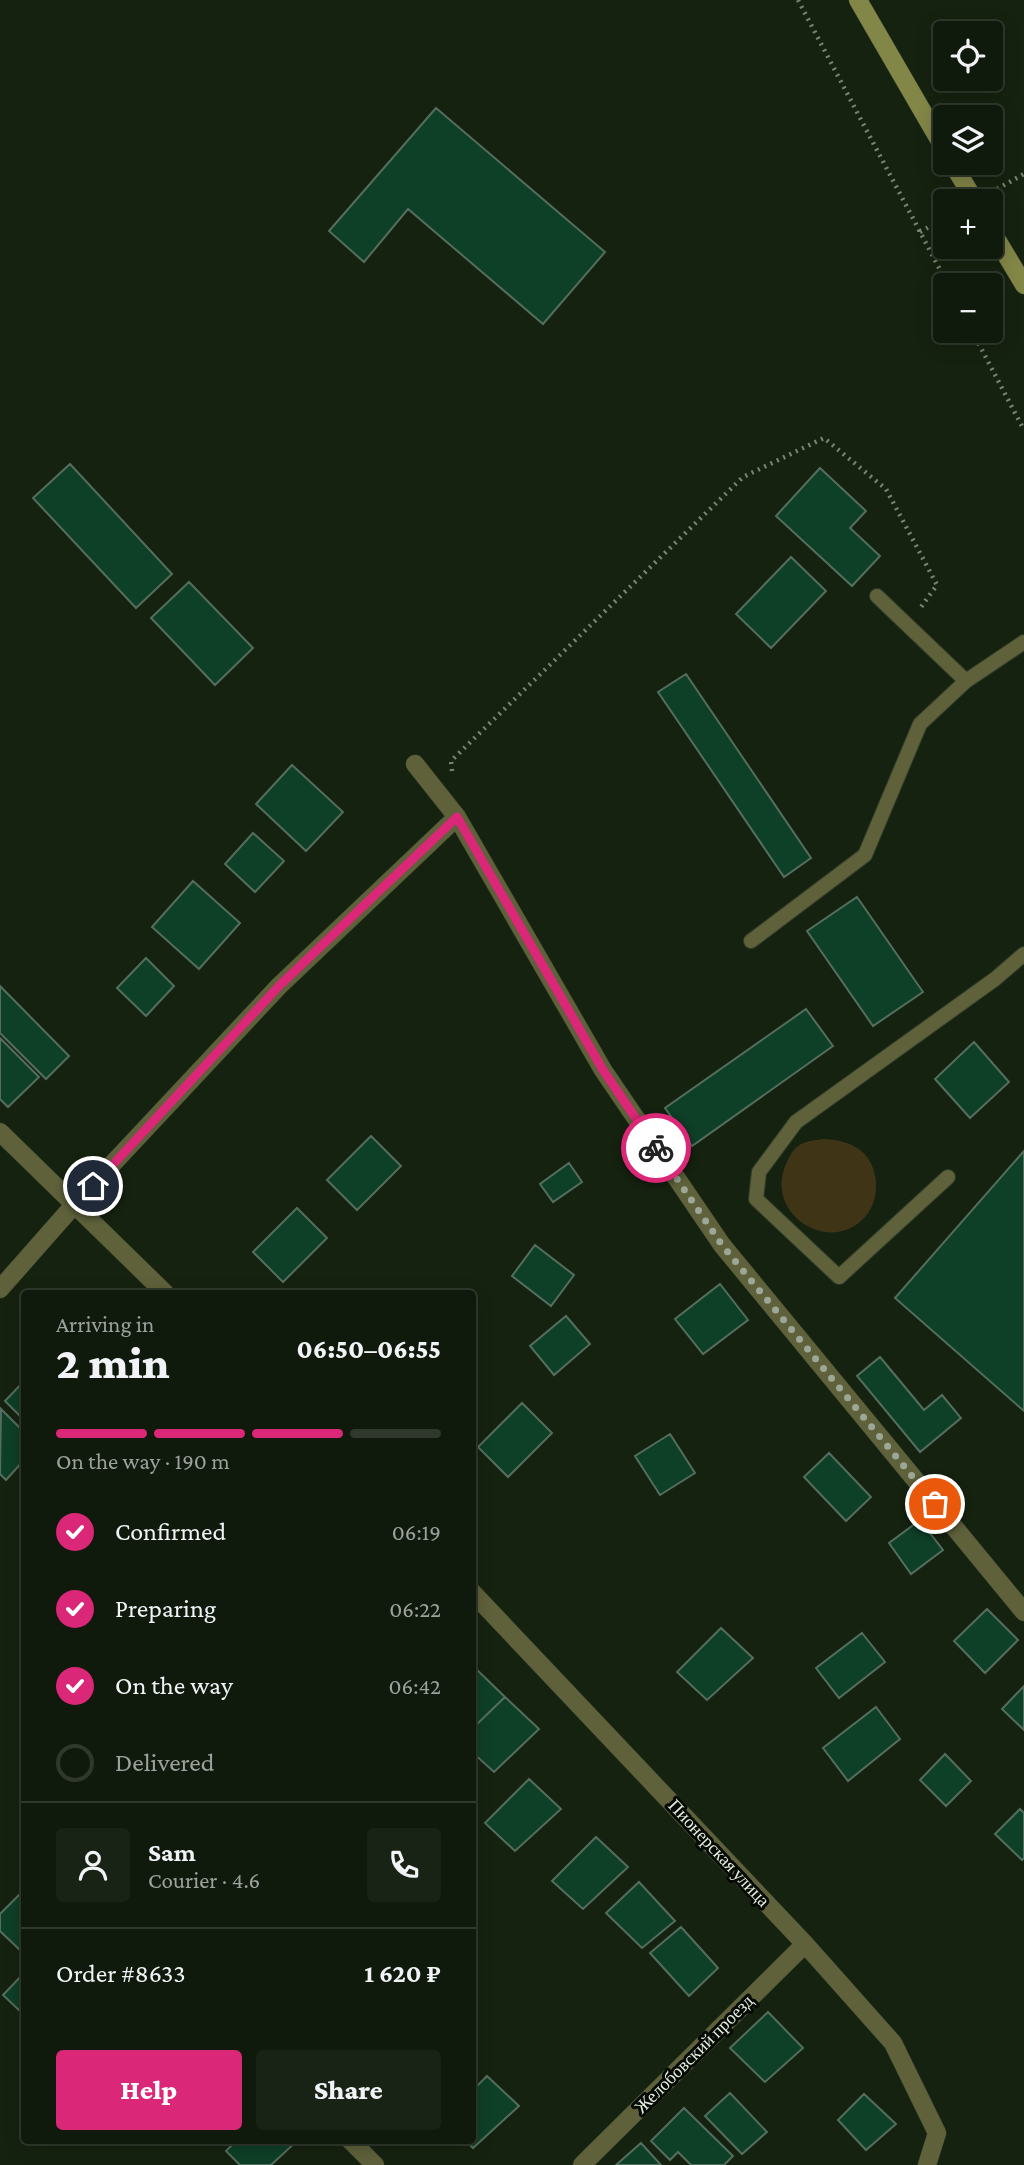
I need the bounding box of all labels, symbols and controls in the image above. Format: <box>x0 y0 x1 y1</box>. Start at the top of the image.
map controls <box>933 21 1003 343</box>
button: locate <box>933 21 1003 91</box>
button: layers <box>933 105 1003 175</box>
button: + <box>933 189 1003 259</box>
button: − <box>933 273 1003 343</box>
courier <box>621 1113 691 1183</box>
icon: bike <box>637 1129 675 1167</box>
pin <box>63 1156 123 1216</box>
icon: home <box>74 1167 112 1205</box>
text: Arriving in <box>56 1311 154 1337</box>
text: 06:50–06:55 <box>297 1335 441 1364</box>
text: 2 min <box>56 1337 170 1388</box>
text: On the way · 190 m <box>56 1448 230 1474</box>
pin <box>905 1474 965 1534</box>
icon: bag <box>916 1485 954 1523</box>
icon: check <box>56 1513 94 1551</box>
text: Confirmed <box>115 1517 226 1546</box>
text: 06:19 <box>392 1519 441 1545</box>
icon: check <box>56 1590 94 1628</box>
text: Preparing <box>115 1594 216 1623</box>
text: 06:22 <box>389 1596 441 1622</box>
icon: check <box>56 1667 94 1705</box>
text: On the way <box>115 1671 233 1700</box>
text: 06:42 <box>389 1673 441 1699</box>
text: Delivered <box>115 1748 214 1777</box>
street label: Пионерская улица <box>664 1795 774 1911</box>
button: person <box>56 1828 130 1902</box>
button: phone <box>367 1828 441 1902</box>
text: Sam <box>148 1838 196 1867</box>
text: Courier · 4.6 <box>148 1867 260 1893</box>
text: Order #8633 <box>56 1959 186 1988</box>
text: 1 620 ₽ <box>364 1959 441 1988</box>
street label: Желобовский проезд <box>631 1991 757 2117</box>
button: Help <box>56 2050 242 2130</box>
button: Share <box>256 2050 441 2130</box>

